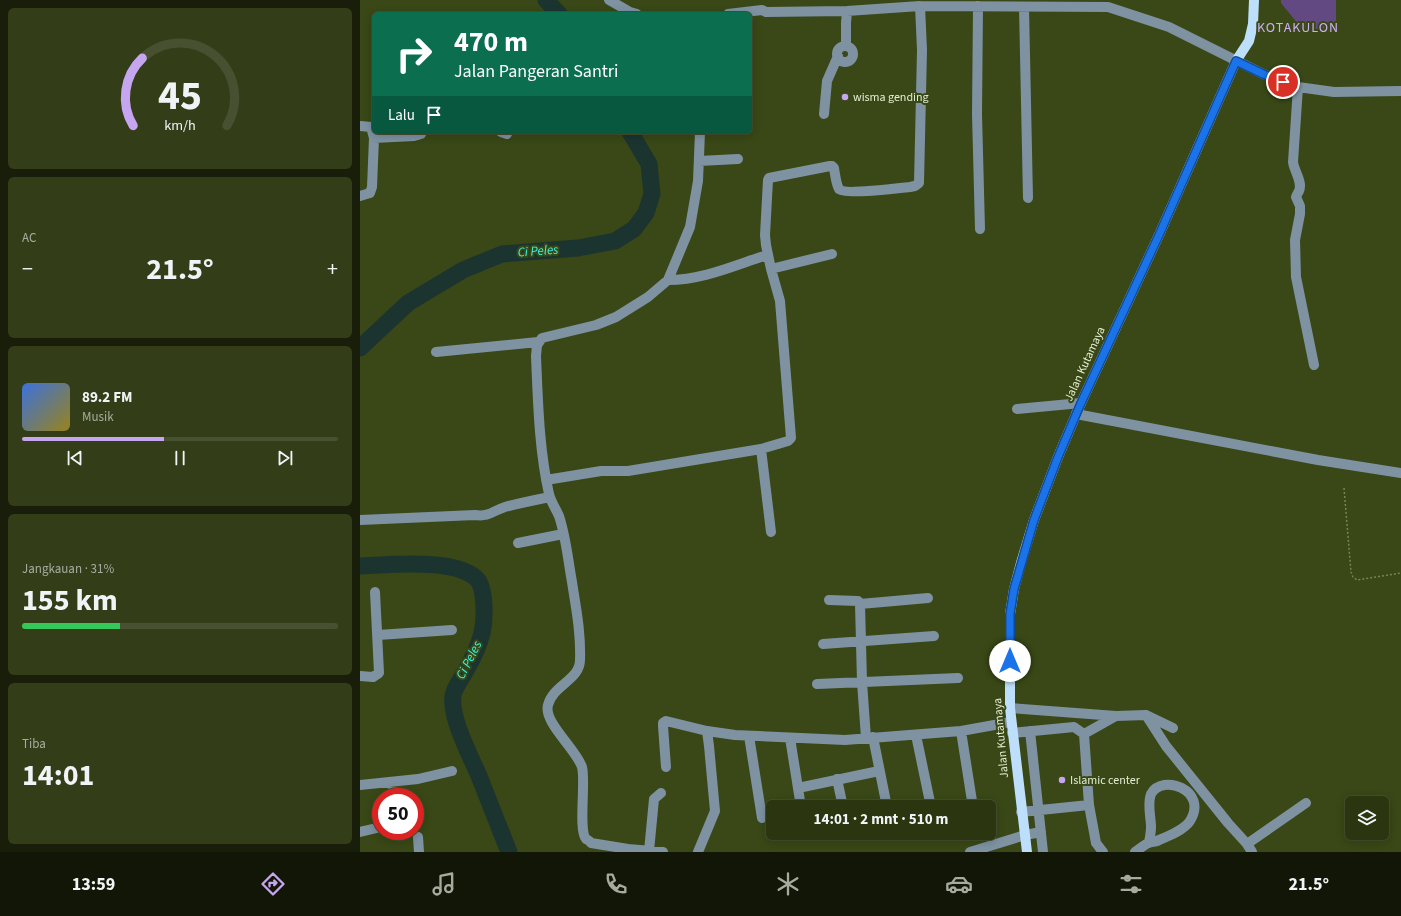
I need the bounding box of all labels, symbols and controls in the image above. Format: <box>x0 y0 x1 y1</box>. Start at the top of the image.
district label: KOTAKULON <box>1257 18 1339 38</box>
text: 470 m <box>454 22 528 62</box>
icon: right <box>388 28 440 80</box>
text: Jalan Pangeran Santri <box>454 59 619 84</box>
pin <box>1266 65 1300 99</box>
text: 45 <box>158 66 202 126</box>
icon: arrive <box>1272 71 1294 93</box>
place label: wisma gending <box>853 89 929 106</box>
marker: wisma gending <box>840 92 850 102</box>
icon: arrive <box>423 104 445 126</box>
text: Lalu <box>388 105 415 126</box>
text: km/h <box>164 115 196 136</box>
text: AC <box>22 229 36 247</box>
water label: Ci Peles <box>517 241 559 261</box>
text: 21.5° <box>146 248 214 291</box>
text: − <box>22 253 33 285</box>
text: + <box>327 253 338 285</box>
street label: Jalan Kutamaya <box>1060 324 1110 404</box>
text: 89.2 FM <box>82 387 133 408</box>
text: Musik <box>82 408 114 426</box>
icon: previous <box>64 447 86 469</box>
icon: pause <box>169 447 191 469</box>
icon: next <box>274 447 296 469</box>
text: Jangkauan · 31% <box>22 560 114 578</box>
text: 155 km <box>22 579 118 622</box>
water label: Ci Peles <box>452 638 486 682</box>
position arrow <box>989 640 1031 682</box>
street label: Jalan Kutamaya <box>989 697 1013 779</box>
text: Tiba <box>22 735 46 753</box>
text: 14:01 <box>22 754 94 797</box>
place label: Islamic center <box>1070 772 1141 789</box>
marker: Islamic center <box>1057 775 1067 785</box>
speed limit sign: 50 <box>372 788 424 840</box>
map controls <box>1345 796 1389 840</box>
button: layers <box>1345 796 1389 840</box>
text: 14:01 · 2 mnt · 510 m <box>814 809 948 830</box>
icon: directions <box>259 870 287 898</box>
icon: music <box>430 870 458 898</box>
icon: phone <box>602 870 630 898</box>
icon: climate <box>774 870 802 898</box>
icon: car <box>945 870 973 898</box>
icon: filters <box>1117 870 1145 898</box>
text: 13:59 <box>72 872 115 897</box>
text: 21.5° <box>1289 872 1329 897</box>

